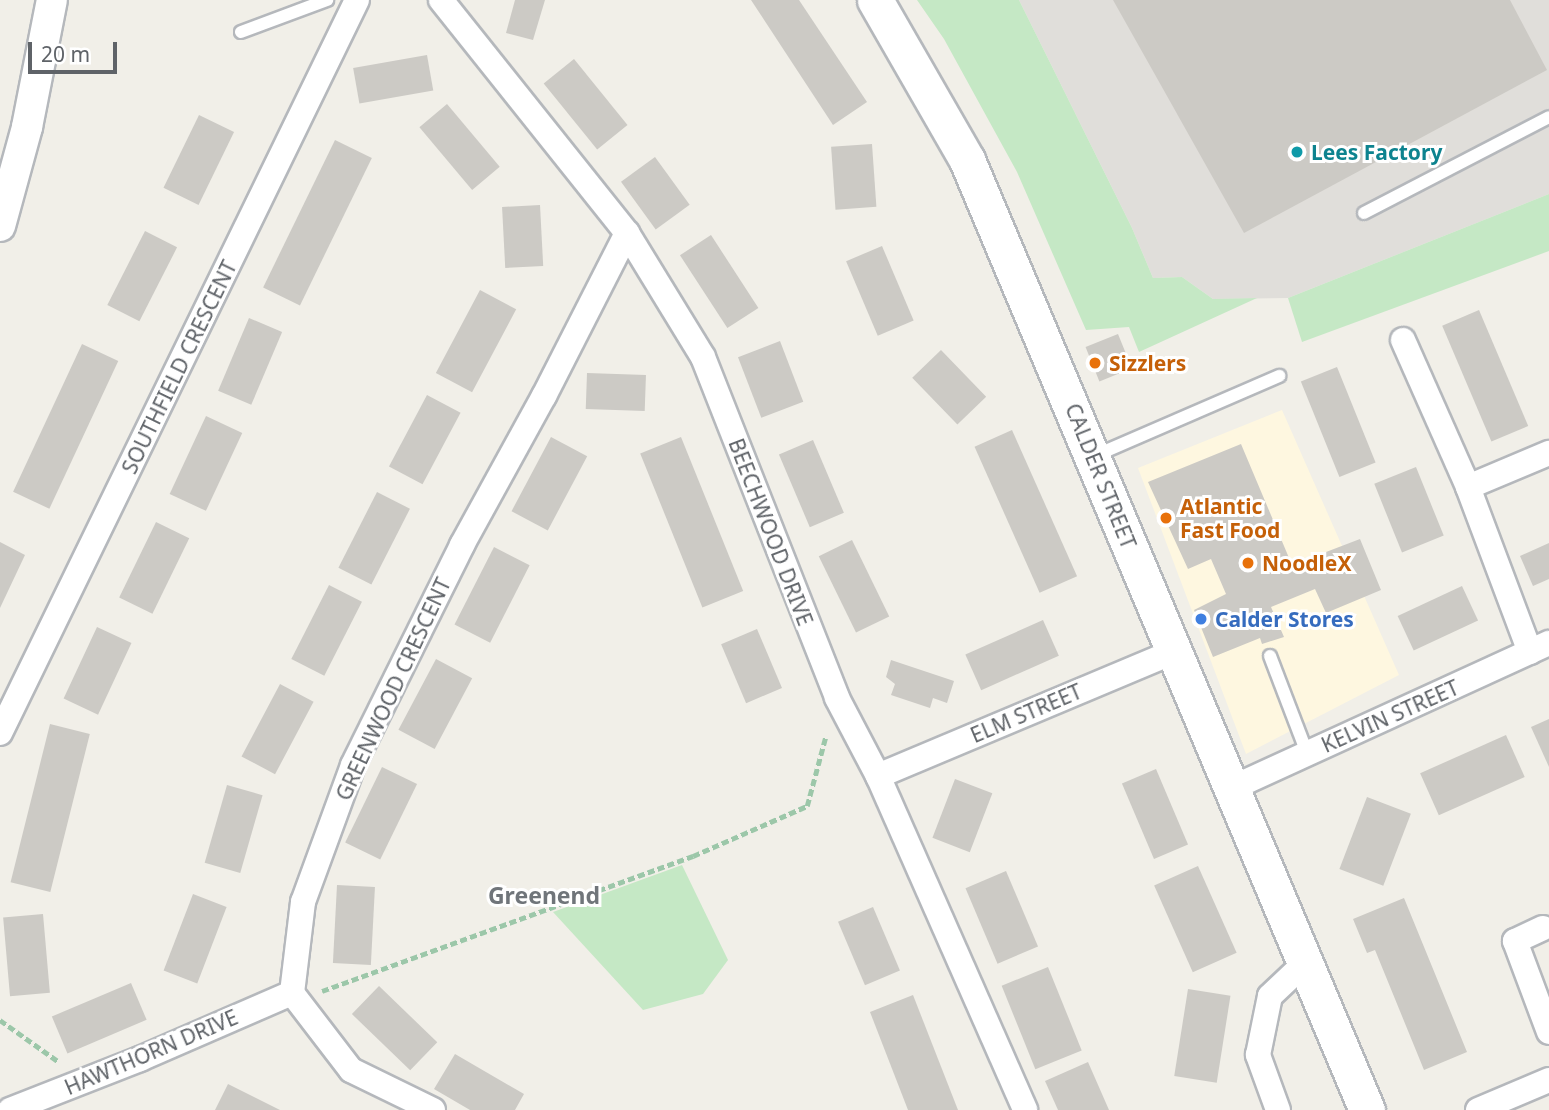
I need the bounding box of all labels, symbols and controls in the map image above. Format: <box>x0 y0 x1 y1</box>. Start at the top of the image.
scale bar <box>32 28 121 72</box>
text: 20 m <box>41 40 90 68</box>
place label: Lees Factory <box>1311 139 1442 165</box>
marker: Lees Factory <box>1289 144 1305 160</box>
street label: SOUTHFIELD CRESCENT <box>116 256 242 478</box>
place label: Sizzlers <box>1109 350 1186 376</box>
marker: Sizzlers <box>1087 355 1103 371</box>
street label: CALDER STREET <box>1060 400 1142 552</box>
street label: BEECHWOOD DRIVE <box>724 435 818 629</box>
place label: Atlantic Fast Food <box>1180 493 1280 543</box>
marker: Atlantic Fast Food <box>1158 510 1174 526</box>
place label: NoodleX <box>1262 550 1351 576</box>
marker: NoodleX <box>1240 555 1256 571</box>
street label: GREENWOOD CRESCENT <box>330 574 456 804</box>
place label: Calder Stores <box>1215 606 1354 632</box>
marker: Calder Stores <box>1193 611 1209 627</box>
street label: KELVIN STREET <box>1317 674 1463 758</box>
street label: ELM STREET <box>967 678 1085 748</box>
district label: Greenend <box>488 881 600 909</box>
street label: HAWTHORN DRIVE <box>61 1004 241 1100</box>

